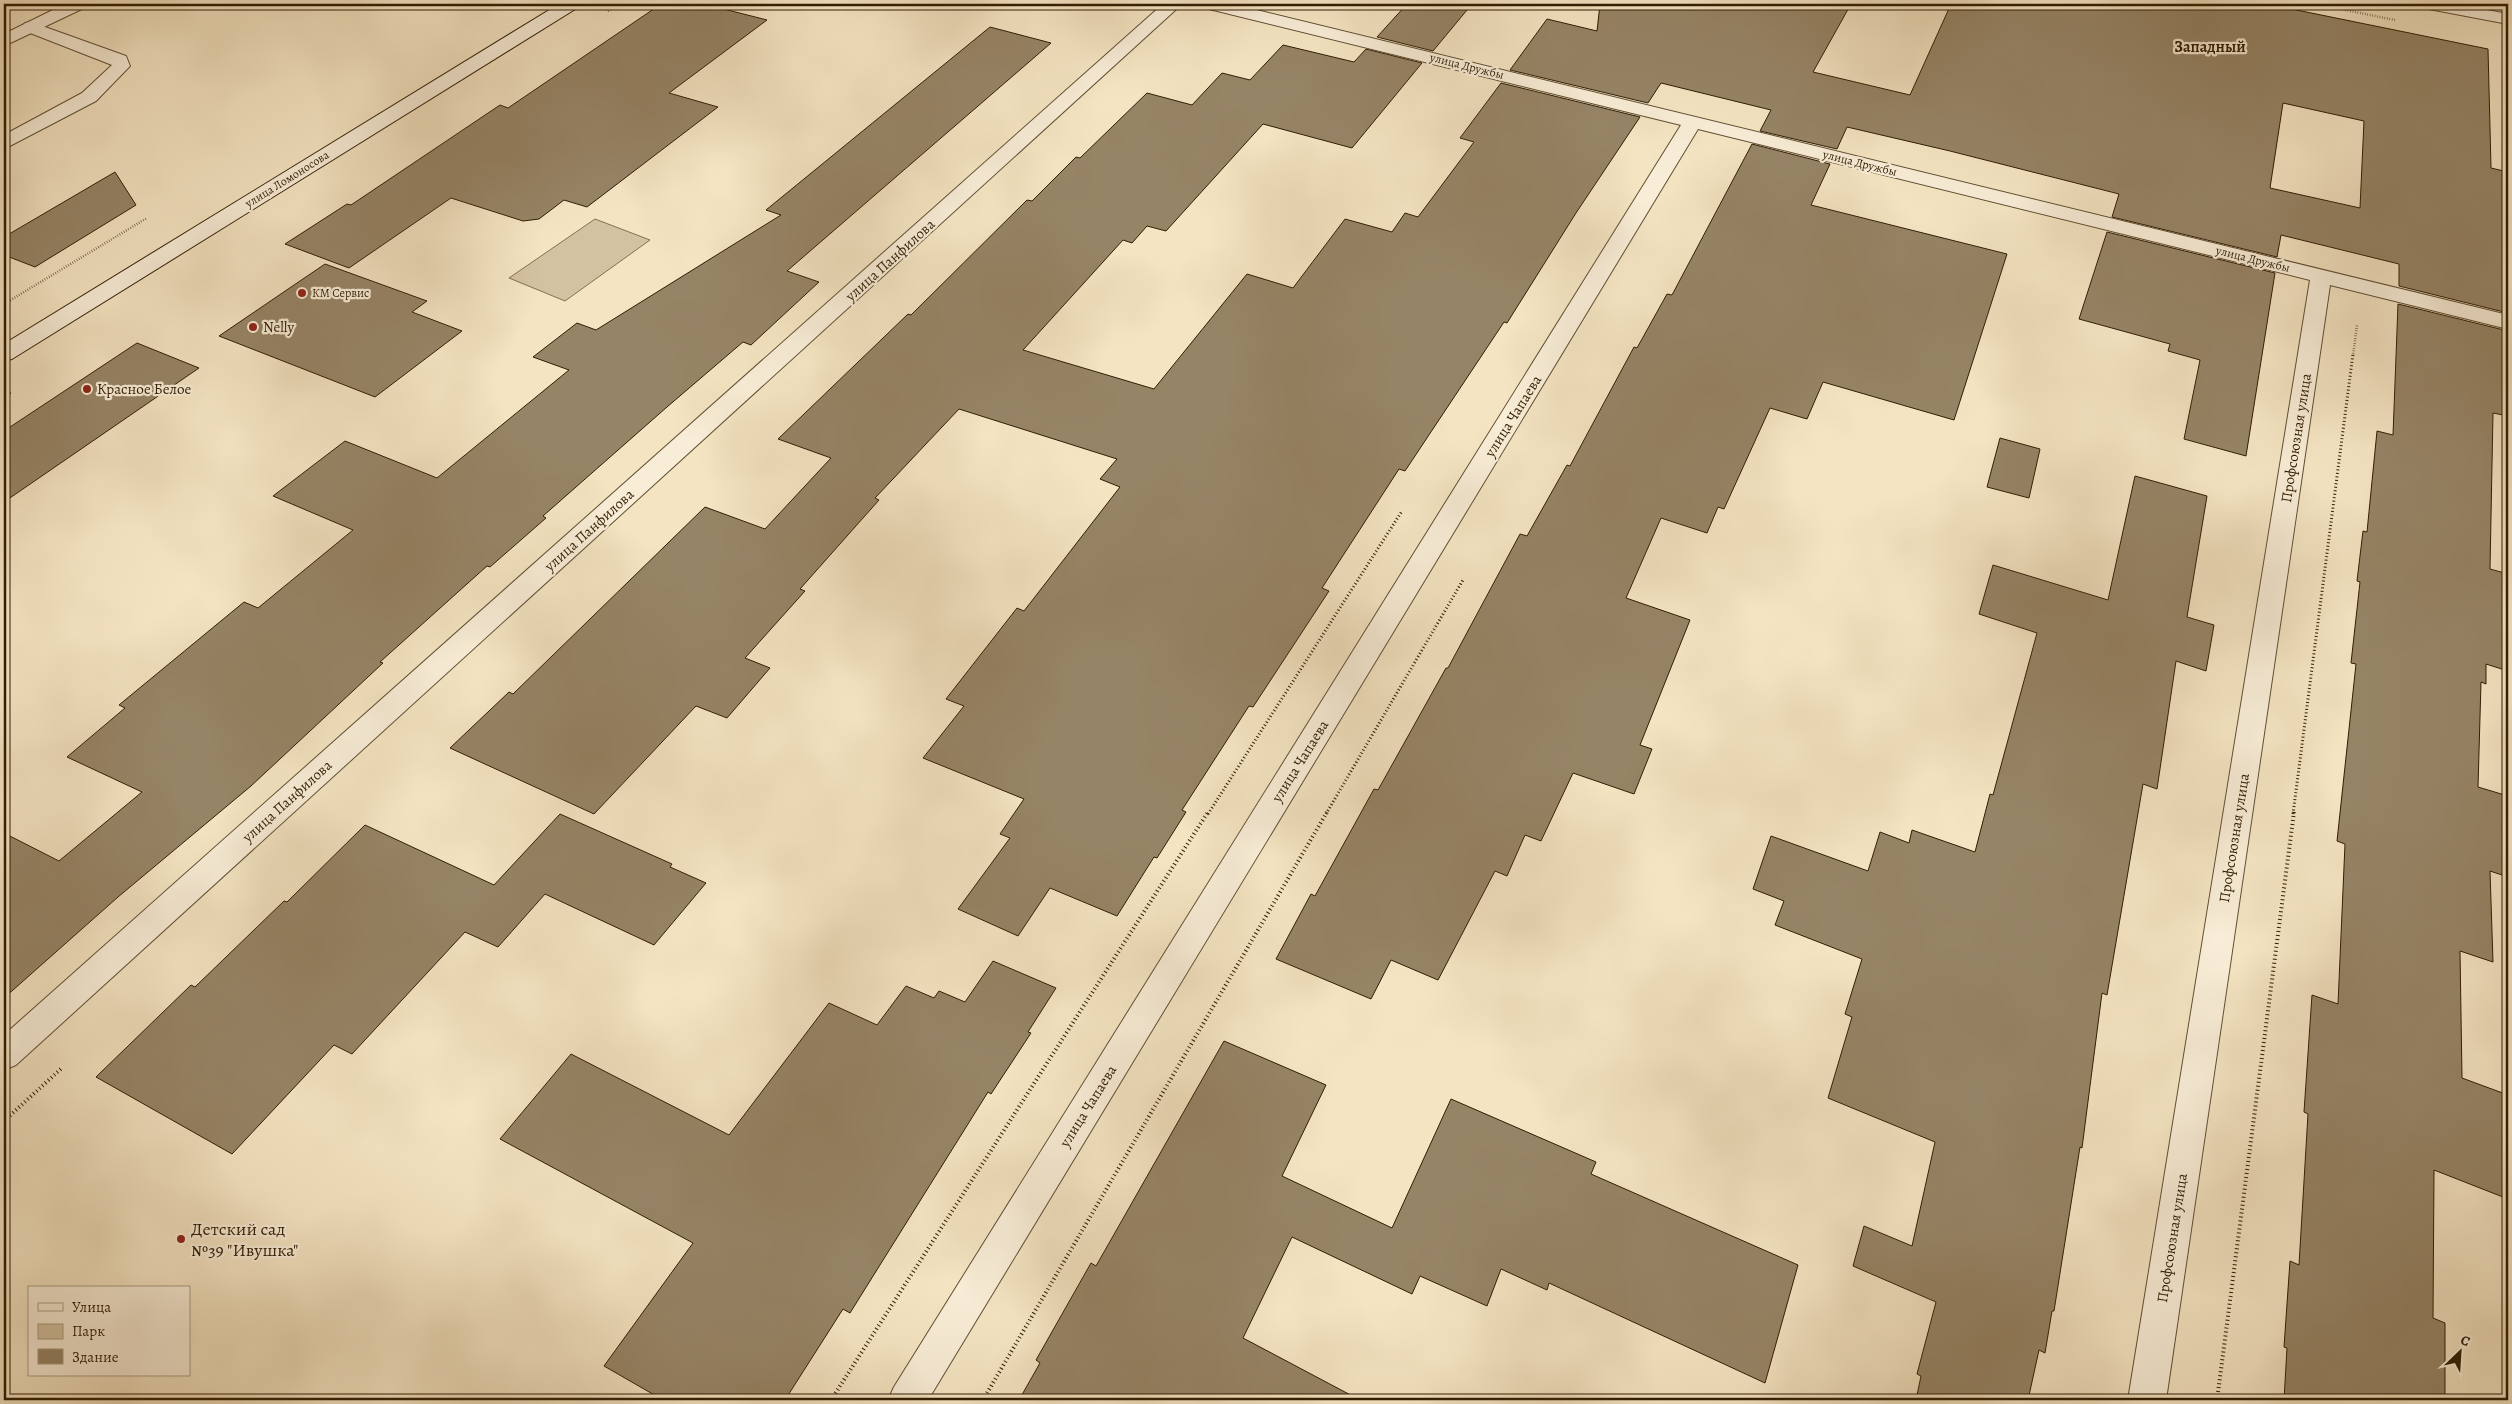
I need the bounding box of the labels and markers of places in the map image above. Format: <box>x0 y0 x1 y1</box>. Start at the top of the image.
place label: КМ Сервис <box>312 285 369 301</box>
marker: КМ Сервис <box>296 287 308 299</box>
place label: Nelly <box>263 317 295 337</box>
marker: Nelly <box>247 321 259 333</box>
place label: Красное Белое <box>97 379 192 399</box>
marker: Красное Белое <box>81 383 93 395</box>
place label: Детский сад №39 "Ивушка" <box>191 1217 298 1262</box>
marker: Детский сад №39 "Ивушка" <box>175 1233 187 1245</box>

